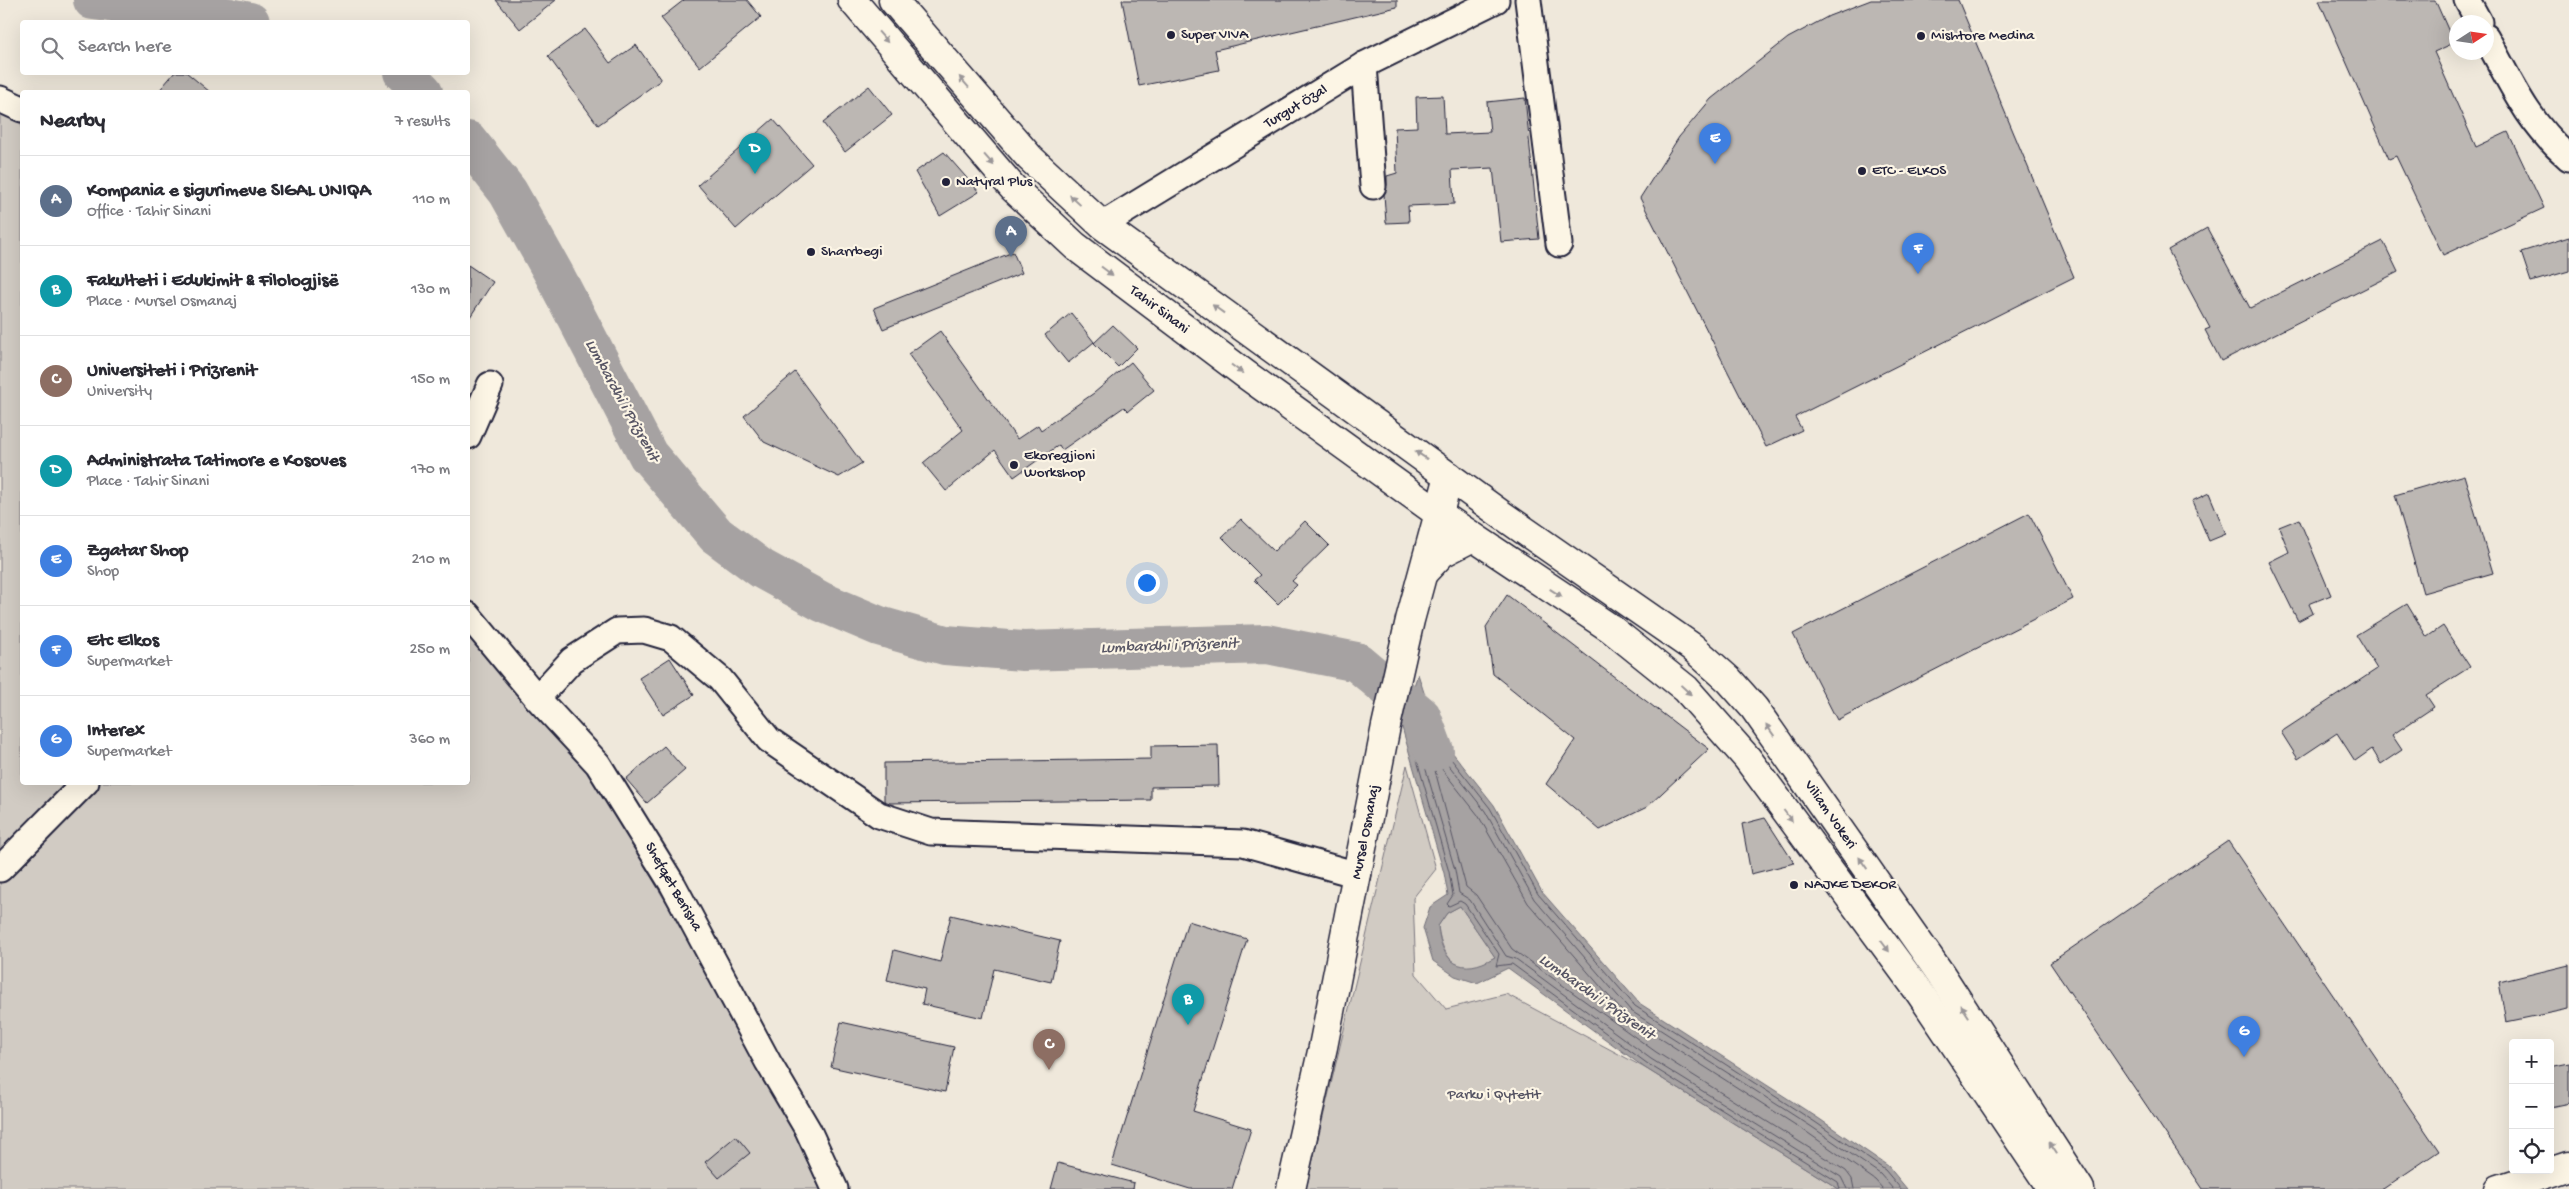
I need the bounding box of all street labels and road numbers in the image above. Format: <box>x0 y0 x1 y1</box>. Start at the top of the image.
street label: Turgut Özal <box>1260 81 1331 133</box>
street label: Tahir Sinani <box>1125 281 1192 338</box>
street label: Viliam Vokeri <box>1799 776 1860 853</box>
street label: Mursel Osmanaj <box>1348 783 1384 881</box>
street label: Shefqet Berisha <box>640 839 706 935</box>

